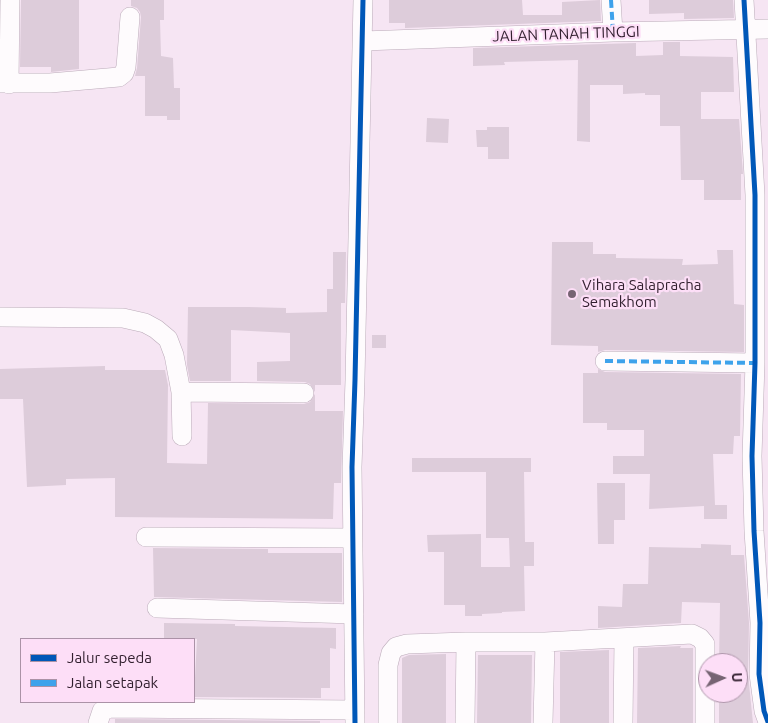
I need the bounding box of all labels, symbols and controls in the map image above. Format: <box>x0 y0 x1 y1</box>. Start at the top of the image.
street label: JALAN TANAH TINGGI <box>492 22 640 46</box>
place label: Vihara Salapracha Semakhom <box>582 276 701 311</box>
marker: Vihara Salapracha Semakhom <box>566 288 578 300</box>
legend <box>20 638 195 703</box>
text: Jalur sepeda <box>67 649 152 666</box>
north arrow <box>698 653 748 703</box>
text: U <box>729 672 745 683</box>
text: Jalan setapak <box>67 674 158 691</box>

